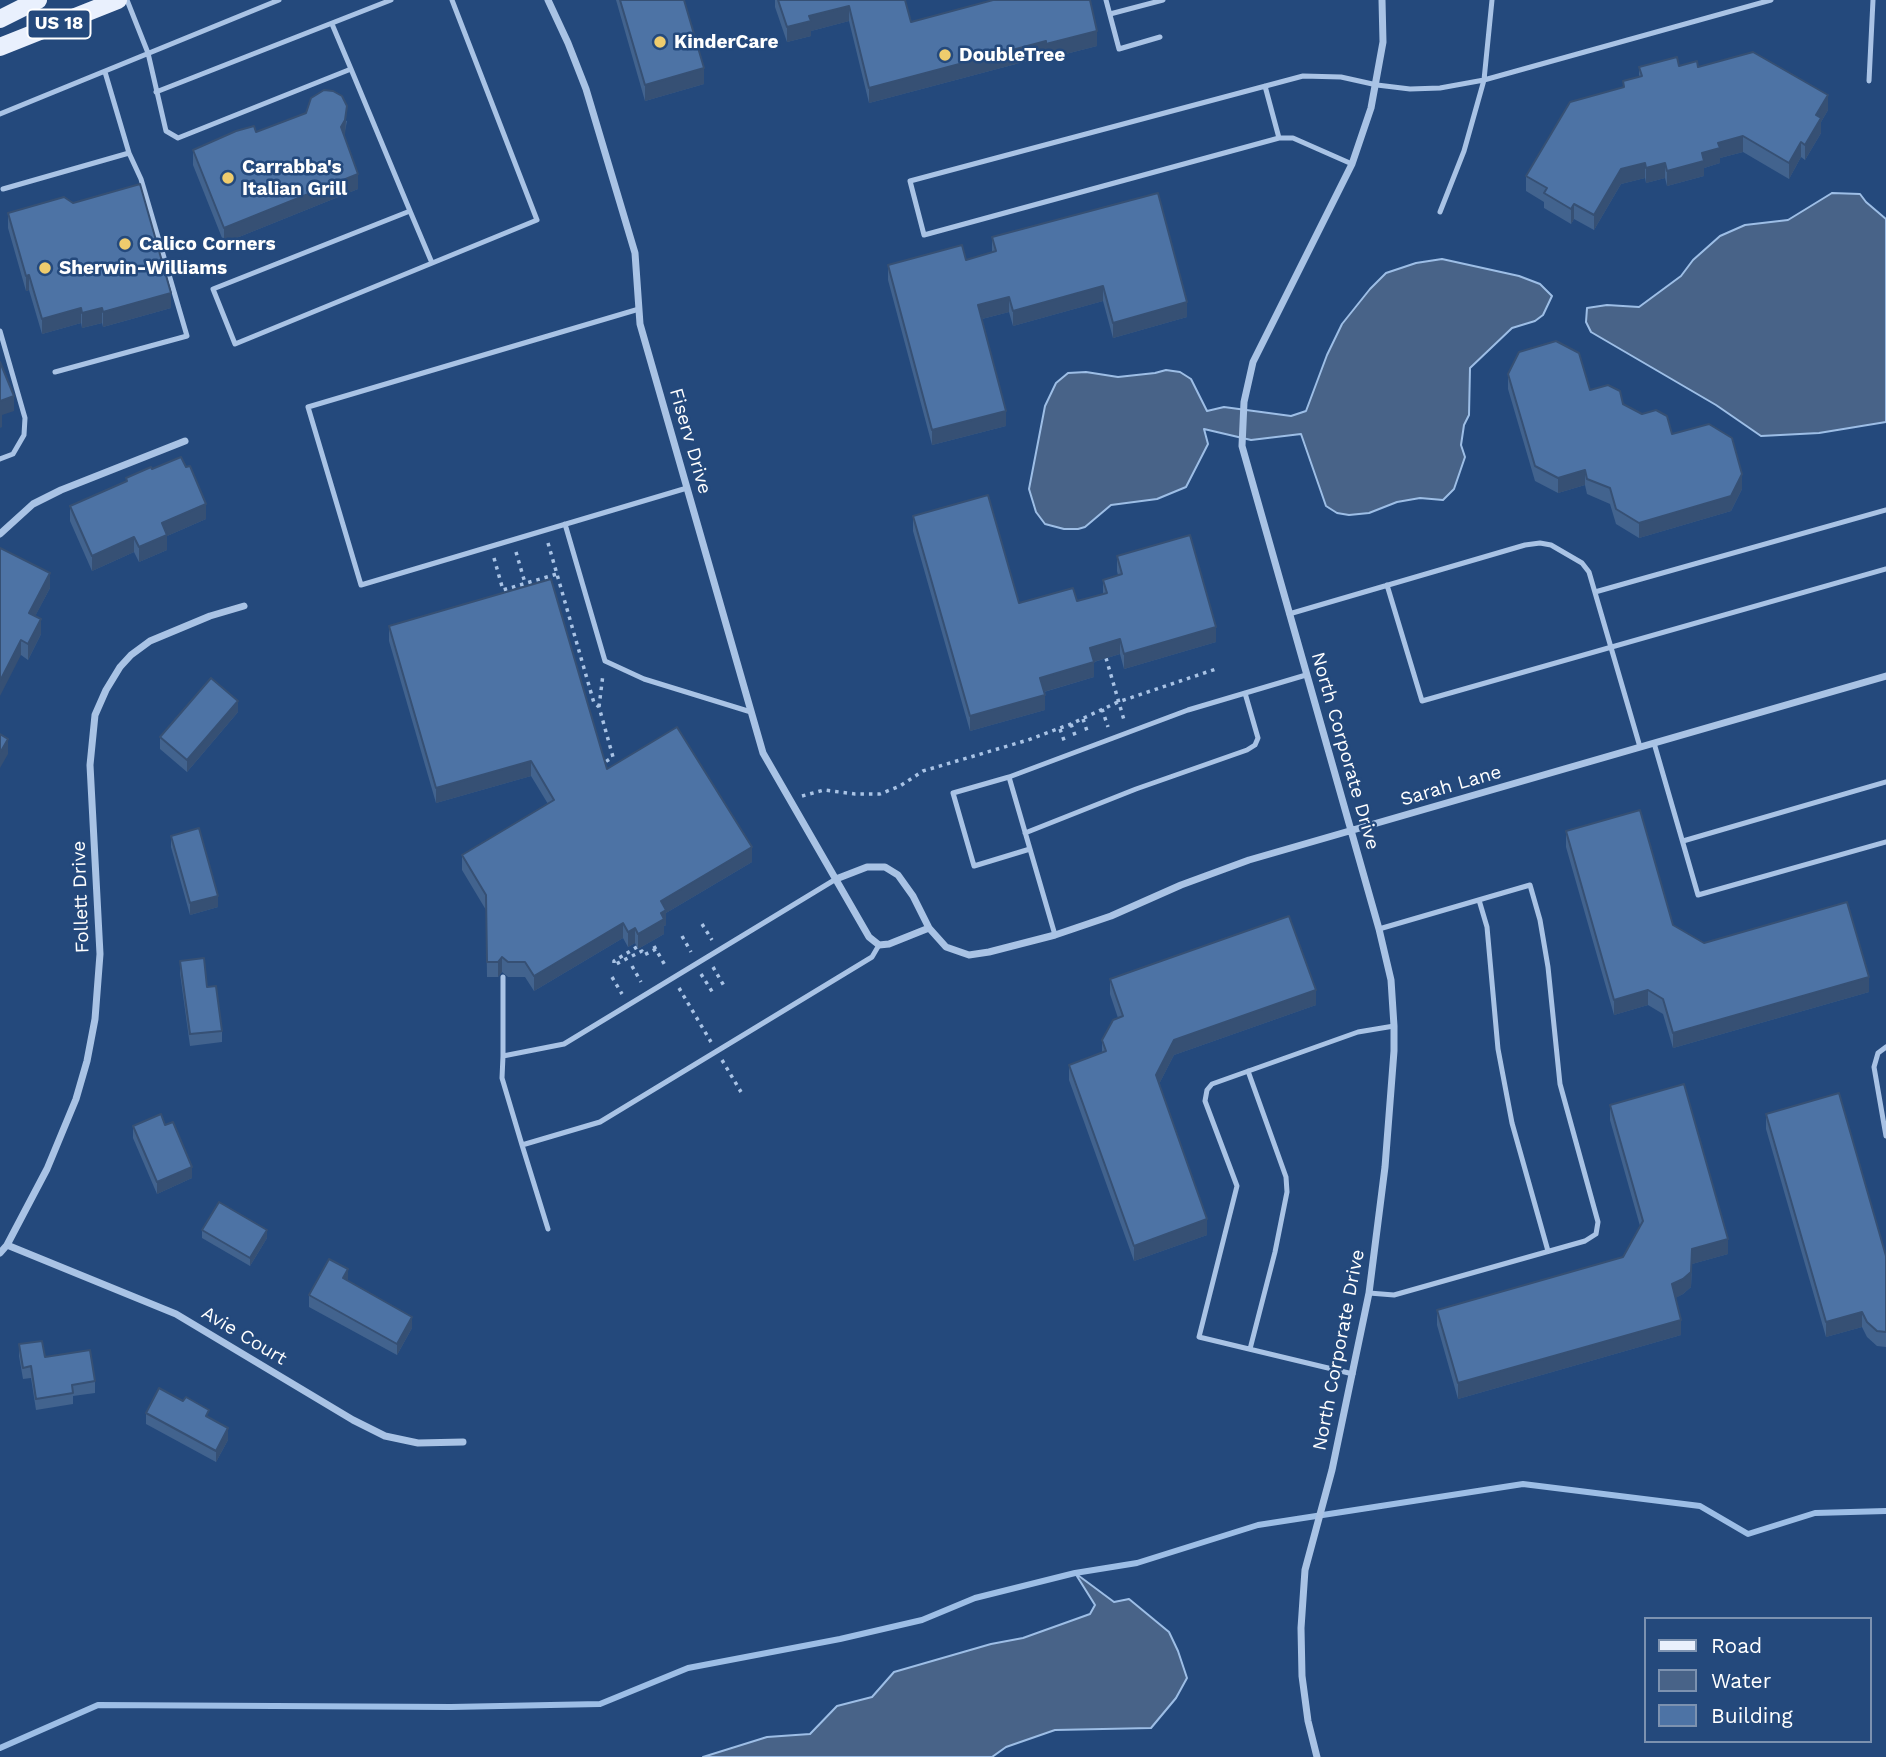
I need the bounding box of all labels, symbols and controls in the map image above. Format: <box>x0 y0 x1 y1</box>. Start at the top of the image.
road number: US 18 <box>28 9 90 38</box>
place label: KinderCare <box>674 31 779 53</box>
marker: KinderCare <box>652 34 668 50</box>
place label: DoubleTree <box>959 44 1065 66</box>
marker: DoubleTree <box>937 47 953 63</box>
place label: Carrabba's Italian Grill <box>242 156 347 200</box>
marker: Carrabba's Italian Grill <box>220 170 236 186</box>
place label: Calico Corners <box>139 233 276 255</box>
marker: Calico Corners <box>117 236 133 252</box>
place label: Sherwin-Williams <box>59 257 227 279</box>
marker: Sherwin-Williams <box>37 260 53 276</box>
street label: Fiserv Drive <box>664 385 716 497</box>
street label: North Corporate Drive <box>1306 650 1384 852</box>
street label: Sarah Lane <box>1398 761 1504 811</box>
street label: Follett Drive <box>68 840 94 954</box>
street label: North Corporate Drive <box>1308 1247 1370 1453</box>
street label: Avie Court <box>197 1302 291 1370</box>
legend <box>1644 1617 1872 1743</box>
text: Road <box>1711 1633 1762 1658</box>
text: Water <box>1711 1668 1771 1693</box>
text: Building <box>1711 1703 1793 1728</box>

